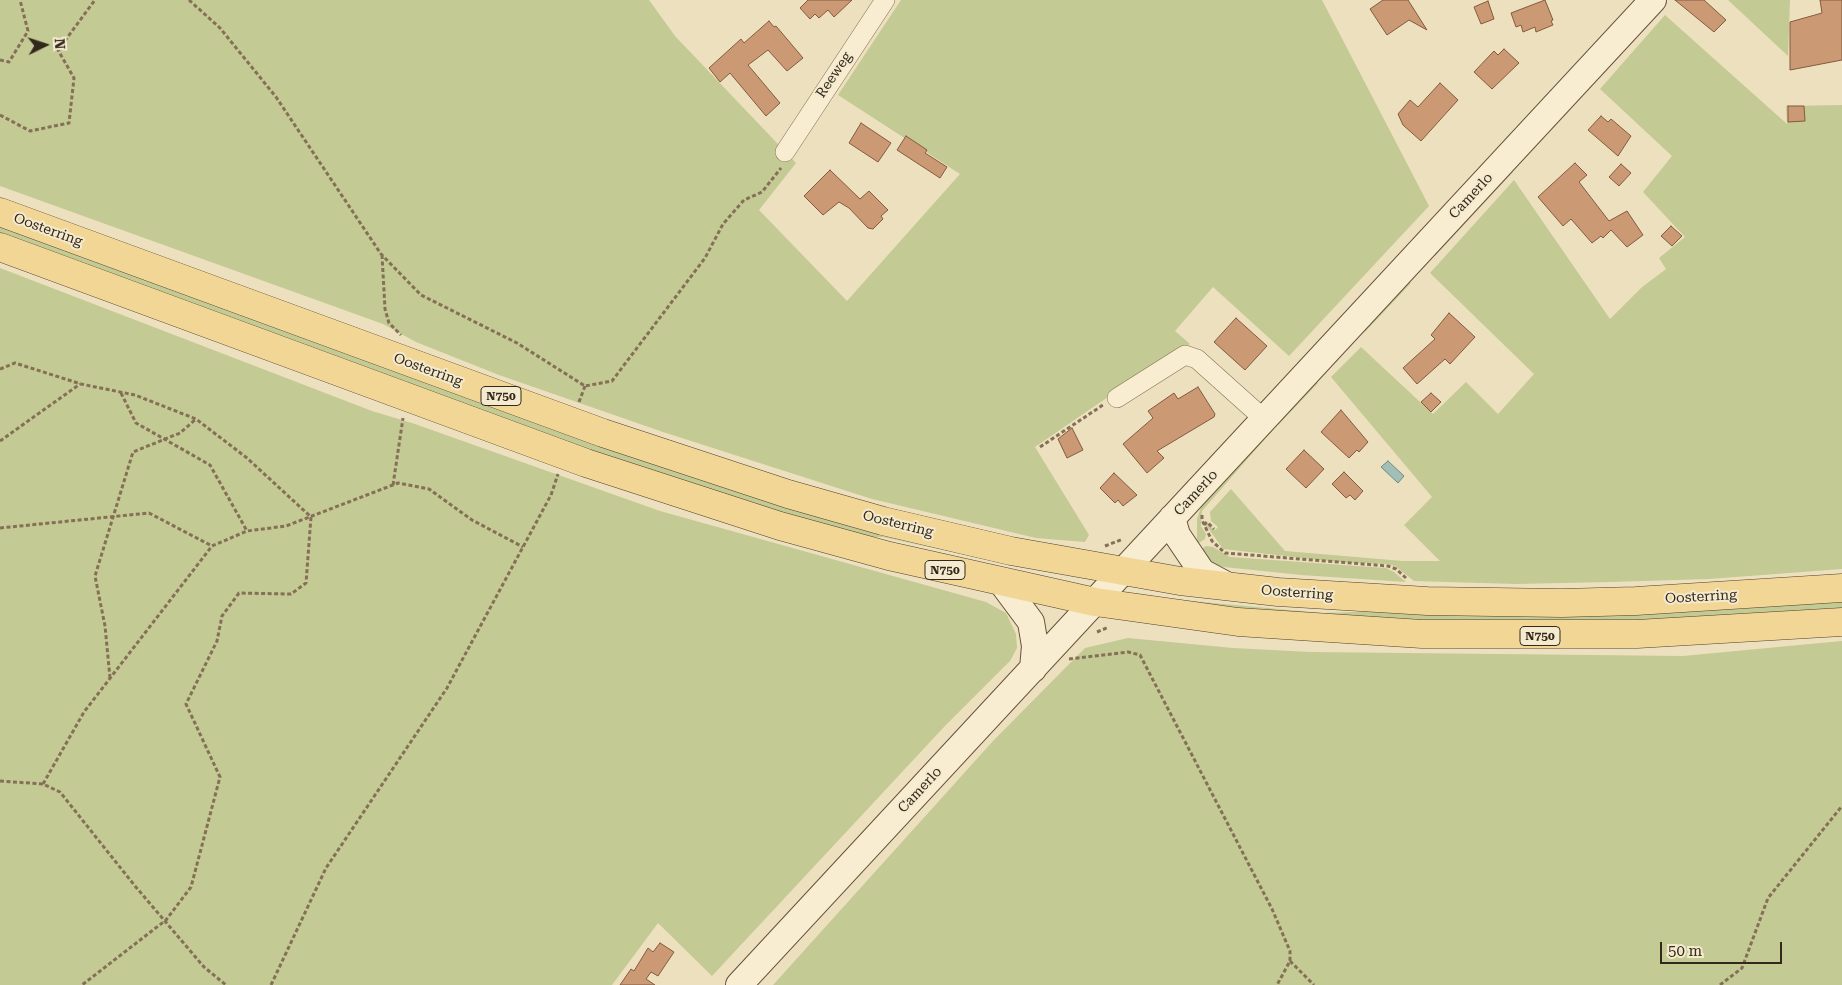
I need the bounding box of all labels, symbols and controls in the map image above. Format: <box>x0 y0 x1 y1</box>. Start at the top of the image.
north arrow <box>20 20 70 70</box>
text: N <box>52 38 68 50</box>
street label: Reeweg <box>813 49 855 101</box>
street label: Camerlo <box>1446 170 1496 222</box>
street label: Oosterring <box>11 210 85 250</box>
street label: Oosterring <box>391 350 465 390</box>
road number: N750 <box>481 386 521 406</box>
street label: Camerlo <box>1171 467 1221 519</box>
street label: Oosterring <box>861 507 935 541</box>
road number: N750 <box>925 560 965 580</box>
street label: Oosterring <box>1260 582 1334 604</box>
street label: Oosterring <box>1665 587 1737 607</box>
road number: N750 <box>1520 626 1560 646</box>
street label: Camerlo <box>895 764 945 816</box>
scale bar <box>1662 932 1784 964</box>
text: 50 m <box>1668 942 1702 960</box>

